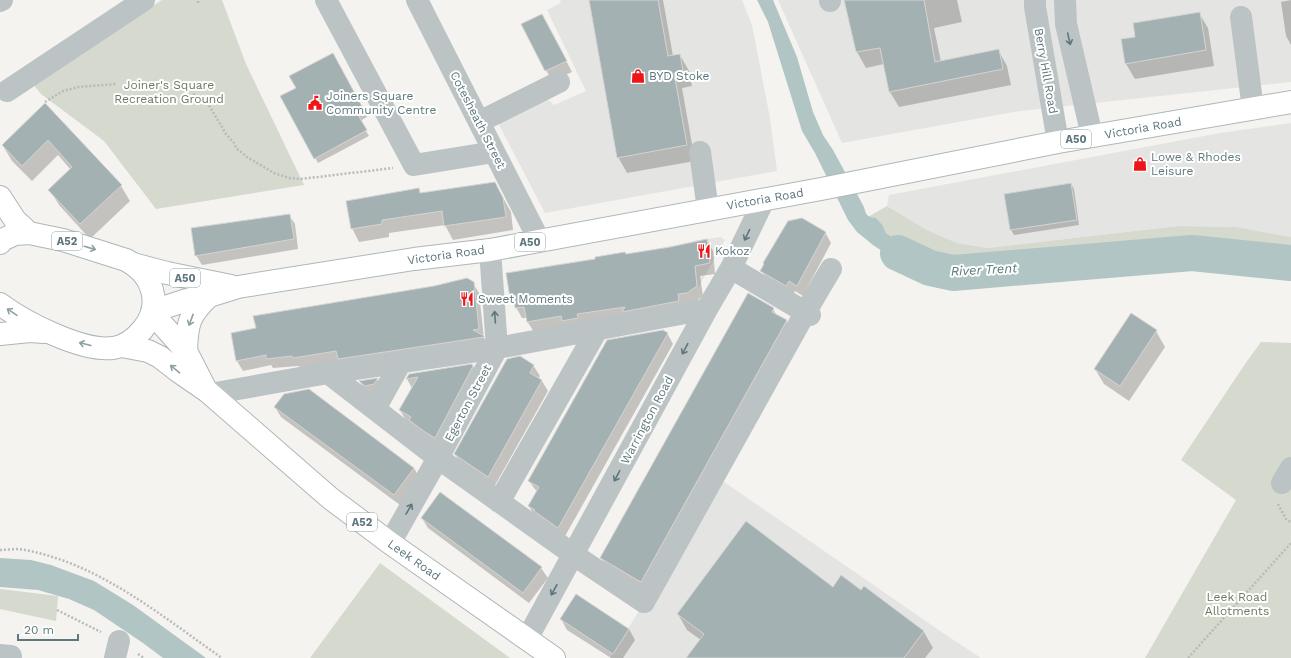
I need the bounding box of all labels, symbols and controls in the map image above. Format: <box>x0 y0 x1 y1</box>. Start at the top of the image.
street label: Berry Hill Road <box>1032 27 1060 115</box>
one-way arrow <box>1066 32 1074 45</box>
shop icon: BYD Stoke <box>630 68 646 84</box>
street label: Cotesheath Street <box>447 69 509 171</box>
place label: BYD Stoke <box>649 69 709 83</box>
park label: Joiner's Square Recreation Ground <box>114 78 224 106</box>
place label: Joiners Square Community Centre <box>326 89 437 117</box>
public building icon: Joiners Square Community Centre <box>307 95 323 111</box>
street label: Victoria Road <box>1103 114 1183 142</box>
road number: A50 <box>1061 130 1091 148</box>
place label: Lowe & Rhodes Leisure <box>1151 150 1241 178</box>
shop icon: Lowe & Rhodes Leisure <box>1132 156 1148 172</box>
street label: Victoria Road <box>725 185 805 213</box>
one-way arrow <box>743 229 750 241</box>
road number: A52 <box>52 232 82 250</box>
road number: A50 <box>515 233 545 251</box>
street label: Victoria Road <box>406 243 486 267</box>
restaurant icon: Kokoz <box>696 243 712 259</box>
place label: Kokoz <box>715 244 750 258</box>
one-way arrow <box>83 245 96 252</box>
water label: River Trent <box>950 260 1018 279</box>
road number: A50 <box>170 269 200 287</box>
restaurant icon: Sweet Moments <box>459 291 475 307</box>
place label: Sweet Moments <box>478 292 573 306</box>
one-way arrow <box>6 308 18 316</box>
one-way arrow <box>491 311 498 324</box>
one-way arrow <box>186 314 194 326</box>
one-way arrow <box>79 340 92 347</box>
one-way arrow <box>681 343 688 355</box>
street label: Egerton Street <box>442 362 494 444</box>
one-way arrow <box>169 365 180 373</box>
street label: Warrington Road <box>618 374 676 466</box>
one-way arrow <box>612 470 620 482</box>
one-way arrow <box>406 503 414 515</box>
road number: A52 <box>347 513 377 531</box>
street label: Leek Road <box>385 537 443 583</box>
one-way arrow <box>550 584 558 596</box>
park label: Leek Road Allotments <box>1205 590 1269 618</box>
scale bar <box>18 616 78 642</box>
text: 20 m <box>24 623 54 637</box>

